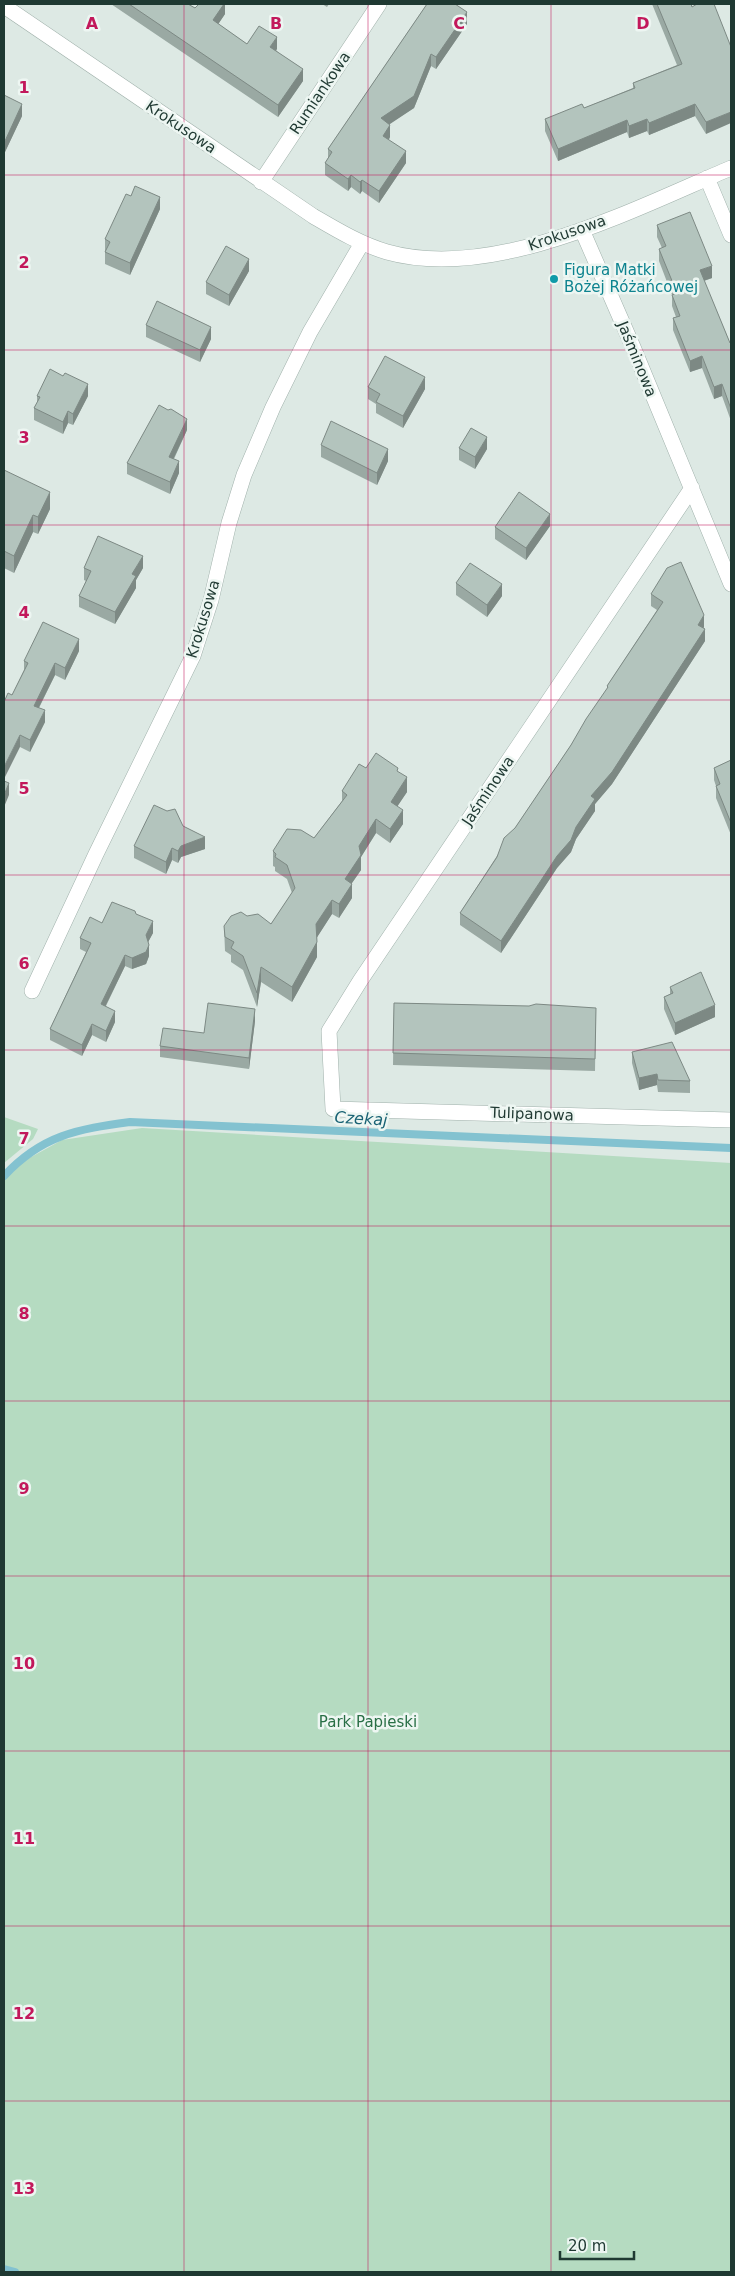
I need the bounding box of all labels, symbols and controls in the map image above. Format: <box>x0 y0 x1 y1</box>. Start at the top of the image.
text: A <box>86 14 99 33</box>
text: B <box>270 14 282 33</box>
text: C <box>453 14 465 33</box>
text: D <box>636 14 650 33</box>
street label: Rumiankowa <box>286 48 354 138</box>
text: 1 <box>18 78 30 97</box>
street label: Krokusowa <box>142 97 220 157</box>
street label: Krokusowa <box>526 211 608 255</box>
text: 2 <box>18 253 30 272</box>
place label: Figura Matki Bożej Różańcowej <box>564 261 698 296</box>
marker: Figura Matki Bożej Różańcowej <box>548 273 560 285</box>
street label: Jaśminowa <box>613 317 660 400</box>
text: 3 <box>18 428 30 447</box>
street label: Krokusowa <box>183 578 223 660</box>
text: 4 <box>18 603 30 622</box>
street label: Jaśminowa <box>458 753 518 830</box>
text: 5 <box>18 779 30 798</box>
text: 6 <box>18 954 30 973</box>
street label: Tulipanowa <box>489 1104 574 1124</box>
water label: Czekaj <box>334 1108 388 1129</box>
text: 7 <box>18 1129 30 1148</box>
text: 8 <box>18 1304 30 1323</box>
text: 9 <box>18 1479 30 1498</box>
text: 10 <box>13 1654 35 1673</box>
park label: Park Papieski <box>319 1713 417 1731</box>
text: 11 <box>13 1829 35 1848</box>
text: 12 <box>13 2004 35 2023</box>
text: 13 <box>13 2179 35 2198</box>
scale bar <box>560 2228 634 2260</box>
text: 20 m <box>568 2237 606 2255</box>

